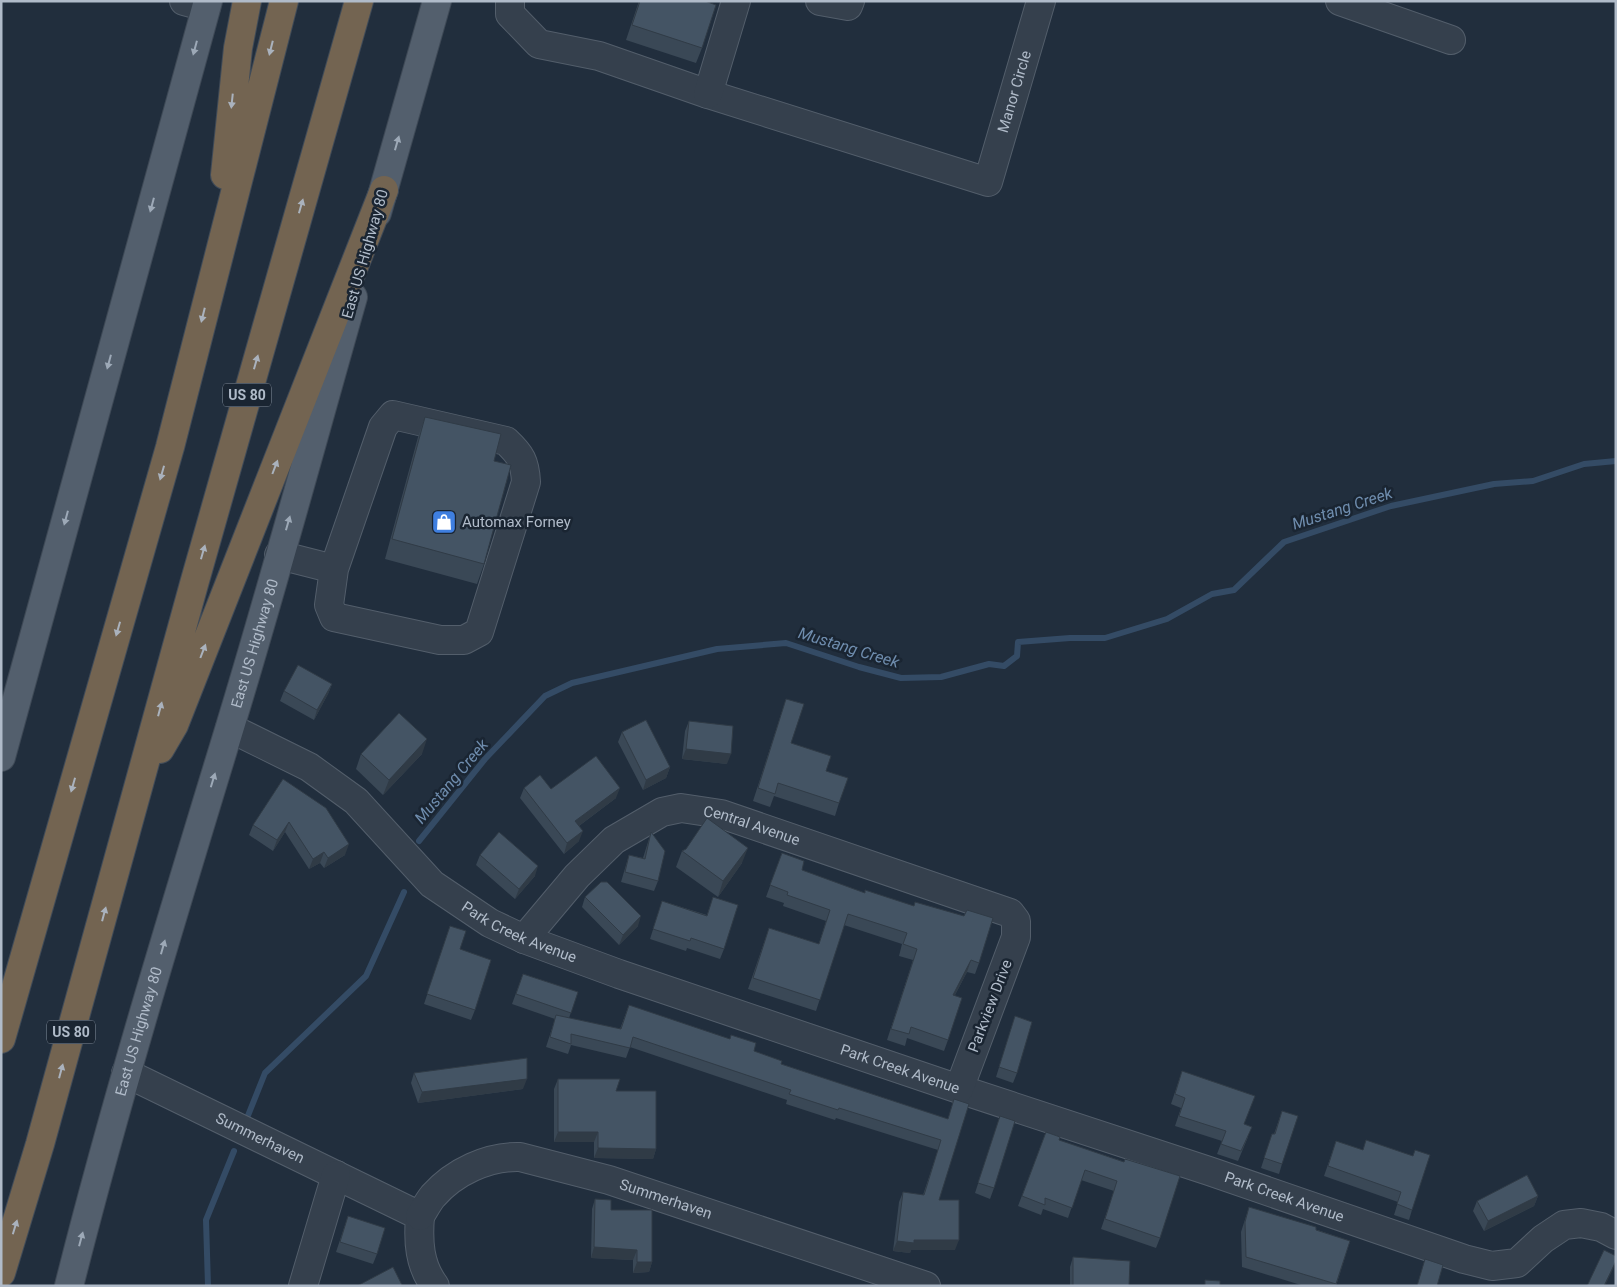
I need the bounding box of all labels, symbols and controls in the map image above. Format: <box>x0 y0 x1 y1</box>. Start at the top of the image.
one-way arrow <box>191 41 199 56</box>
one-way arrow <box>267 41 275 56</box>
street label: Manor Circle <box>994 48 1035 135</box>
one-way arrow <box>228 94 236 110</box>
one-way arrow <box>393 136 401 151</box>
street label: East US Highway 80 <box>338 187 392 321</box>
one-way arrow <box>148 197 156 212</box>
one-way arrow <box>297 198 305 213</box>
one-way arrow <box>199 308 207 323</box>
one-way arrow <box>105 354 113 369</box>
one-way arrow <box>253 355 261 370</box>
road number: US 80 <box>223 384 271 406</box>
one-way arrow <box>271 459 279 474</box>
one-way arrow <box>158 465 166 480</box>
water label: Mustang Creek <box>1290 483 1396 534</box>
shop icon: Automax Forney <box>431 509 457 535</box>
one-way arrow <box>62 511 70 526</box>
place label: Automax Forney <box>462 513 571 531</box>
one-way arrow <box>285 516 293 531</box>
one-way arrow <box>199 545 207 560</box>
street label: East US Highway 80 <box>227 577 282 710</box>
one-way arrow <box>113 621 121 636</box>
water label: Mustang Creek <box>796 623 903 672</box>
one-way arrow <box>199 643 207 658</box>
one-way arrow <box>156 701 164 716</box>
water label: Mustang Creek <box>411 734 493 827</box>
one-way arrow <box>210 773 218 788</box>
one-way arrow <box>68 778 76 793</box>
street label: Central Avenue <box>702 802 802 849</box>
street label: Park Creek Avenue <box>458 898 579 967</box>
one-way arrow <box>100 906 108 921</box>
one-way arrow <box>160 940 168 955</box>
street label: Parkview Drive <box>964 957 1016 1055</box>
street label: East US Highway 80 <box>111 965 166 1098</box>
road number: US 80 <box>47 1020 95 1044</box>
street label: Park Creek Avenue <box>838 1040 962 1098</box>
one-way arrow <box>57 1063 65 1078</box>
street label: Summerhaven <box>213 1109 307 1167</box>
street label: Park Creek Avenue <box>1222 1168 1346 1226</box>
street label: Summerhaven <box>617 1175 714 1223</box>
one-way arrow <box>12 1219 20 1234</box>
one-way arrow <box>78 1231 86 1246</box>

